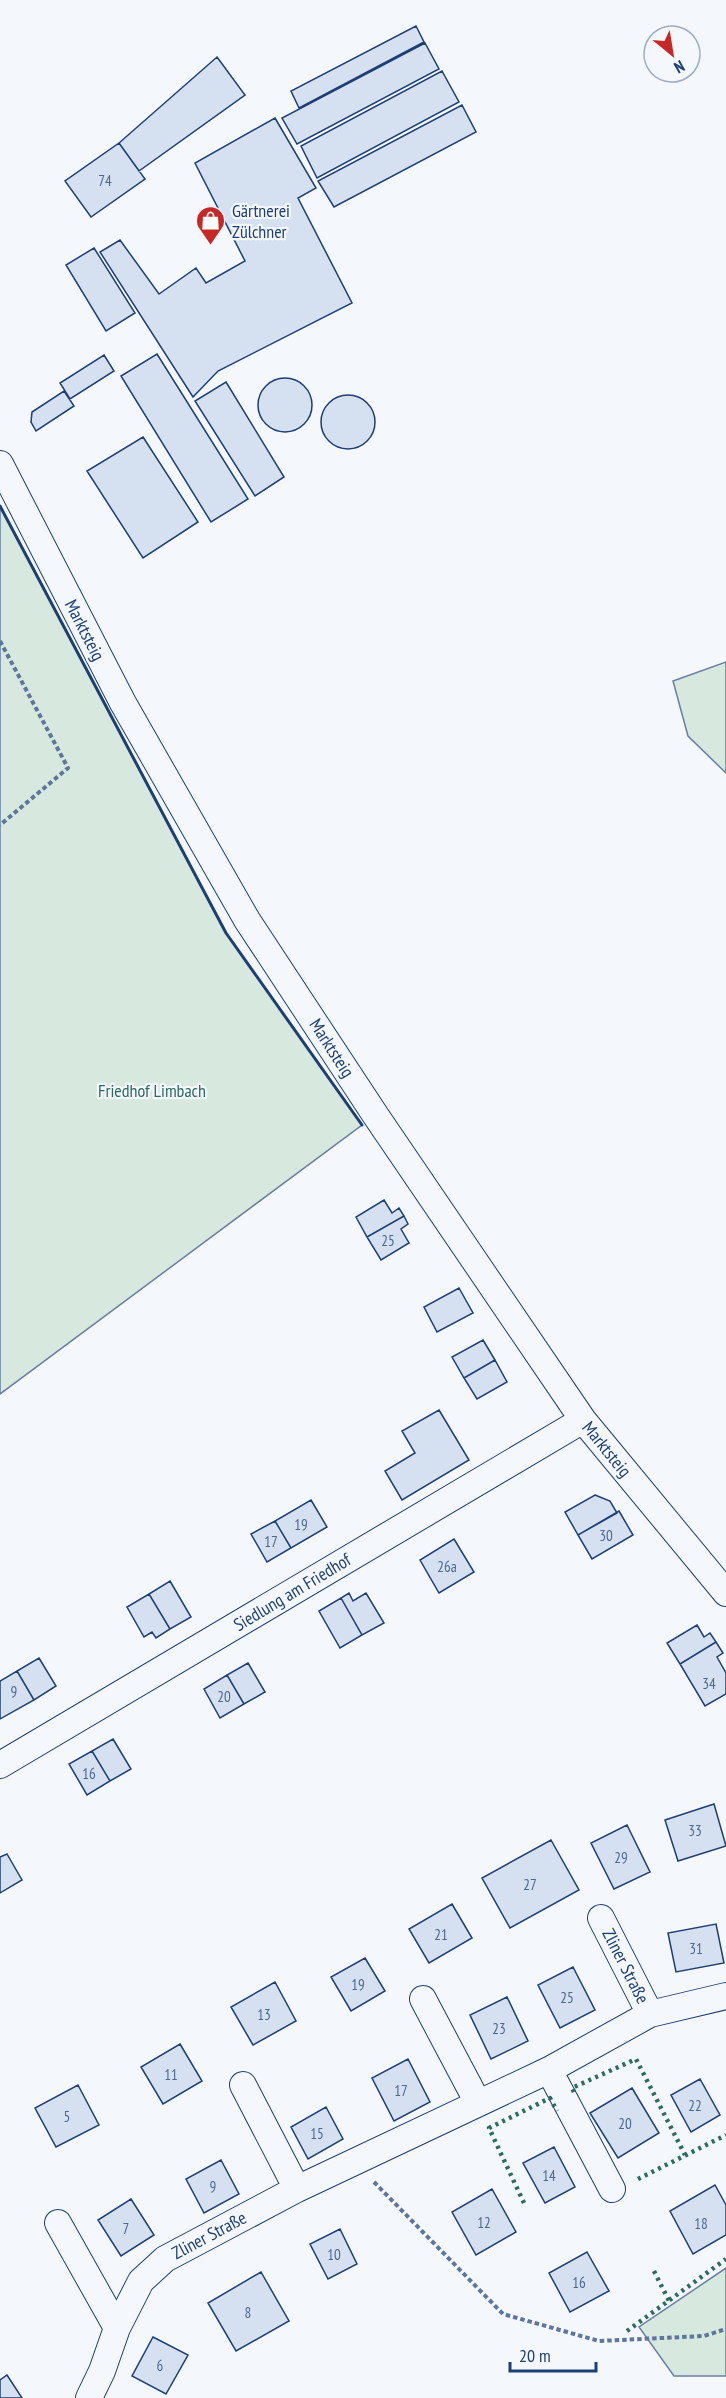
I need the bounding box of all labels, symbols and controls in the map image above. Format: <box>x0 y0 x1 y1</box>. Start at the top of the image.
north arrow <box>642 24 702 84</box>
text: N <box>671 56 688 78</box>
house number: 74 <box>98 171 112 190</box>
place label: Gärtnerei Zülchner <box>232 199 290 243</box>
shop icon: Gärtnerei Zülchner <box>195 204 227 246</box>
street label: Marktsteig <box>60 596 110 664</box>
street label: Marktsteig <box>305 1014 359 1082</box>
park label: Friedhof Limbach <box>98 1079 206 1102</box>
house number: 25 <box>381 1231 395 1250</box>
street label: Marktsteig <box>577 1416 637 1482</box>
house number: 19 <box>294 1515 308 1534</box>
house number: 30 <box>599 1526 613 1545</box>
house number: 17 <box>264 1532 278 1551</box>
street label: Siedlung am Friedhof <box>229 1547 356 1636</box>
house number: 26a <box>437 1557 457 1576</box>
house number: 34 <box>702 1674 716 1693</box>
house number: 9 <box>11 1682 17 1701</box>
house number: 20 <box>217 1687 231 1706</box>
house number: 16 <box>82 1764 96 1783</box>
house number: 33 <box>688 1821 702 1840</box>
house number: 29 <box>614 1848 628 1867</box>
house number: 27 <box>523 1875 537 1894</box>
house number: 21 <box>434 1925 448 1944</box>
street label: Zliner Straße <box>597 1925 655 2007</box>
house number: 31 <box>689 1939 703 1958</box>
house number: 19 <box>351 1975 365 1994</box>
house number: 25 <box>560 1988 574 2007</box>
house number: 13 <box>257 2005 271 2024</box>
house number: 23 <box>492 2019 506 2038</box>
house number: 11 <box>164 2065 178 2084</box>
house number: 17 <box>394 2081 408 2100</box>
house number: 22 <box>688 2096 702 2115</box>
house number: 5 <box>64 2107 70 2126</box>
house number: 20 <box>618 2114 632 2133</box>
house number: 15 <box>310 2124 324 2143</box>
house number: 14 <box>542 2166 556 2185</box>
house number: 9 <box>210 2177 216 2196</box>
street label: Zliner Straße <box>168 2206 250 2264</box>
house number: 12 <box>477 2213 491 2232</box>
house number: 18 <box>694 2214 708 2233</box>
house number: 7 <box>123 2219 129 2238</box>
house number: 10 <box>327 2245 341 2264</box>
house number: 16 <box>572 2273 586 2292</box>
house number: 8 <box>245 2303 251 2322</box>
scale bar <box>510 2335 596 2373</box>
text: 20 m <box>519 2344 551 2367</box>
house number: 6 <box>157 2356 164 2375</box>

